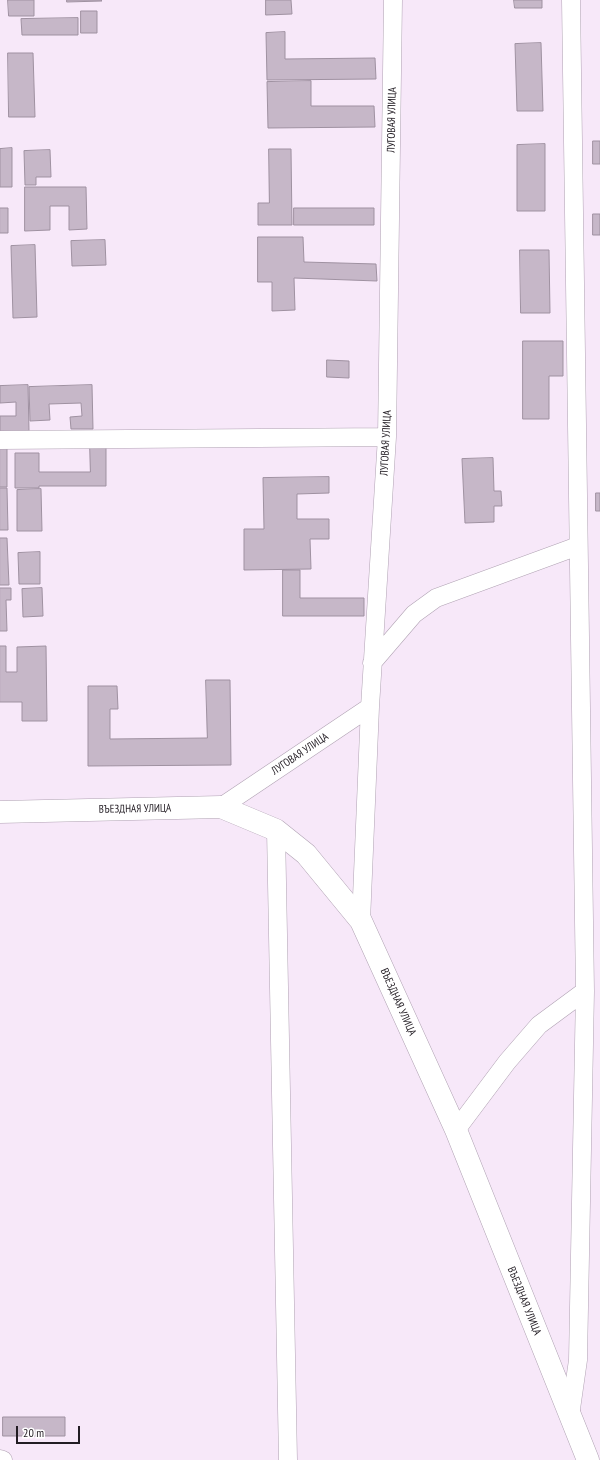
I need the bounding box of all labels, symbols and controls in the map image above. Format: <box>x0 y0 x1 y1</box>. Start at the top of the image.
street label: ЛУГОВАЯ УЛИЦА <box>385 87 399 153</box>
street label: ЛУГОВАЯ УЛИЦА <box>378 410 394 476</box>
street label: ЛУГОВАЯ УЛИЦА <box>269 730 331 778</box>
street label: ВЪЕЗДНАЯ УЛИЦА <box>99 802 171 816</box>
street label: ВЪЕЗДНАЯ УЛИЦА <box>377 966 419 1038</box>
street label: ВЪЕЗДНАЯ УЛИЦА <box>504 1265 544 1337</box>
scale bar <box>18 1418 82 1444</box>
text: 20 m <box>23 1425 44 1440</box>

